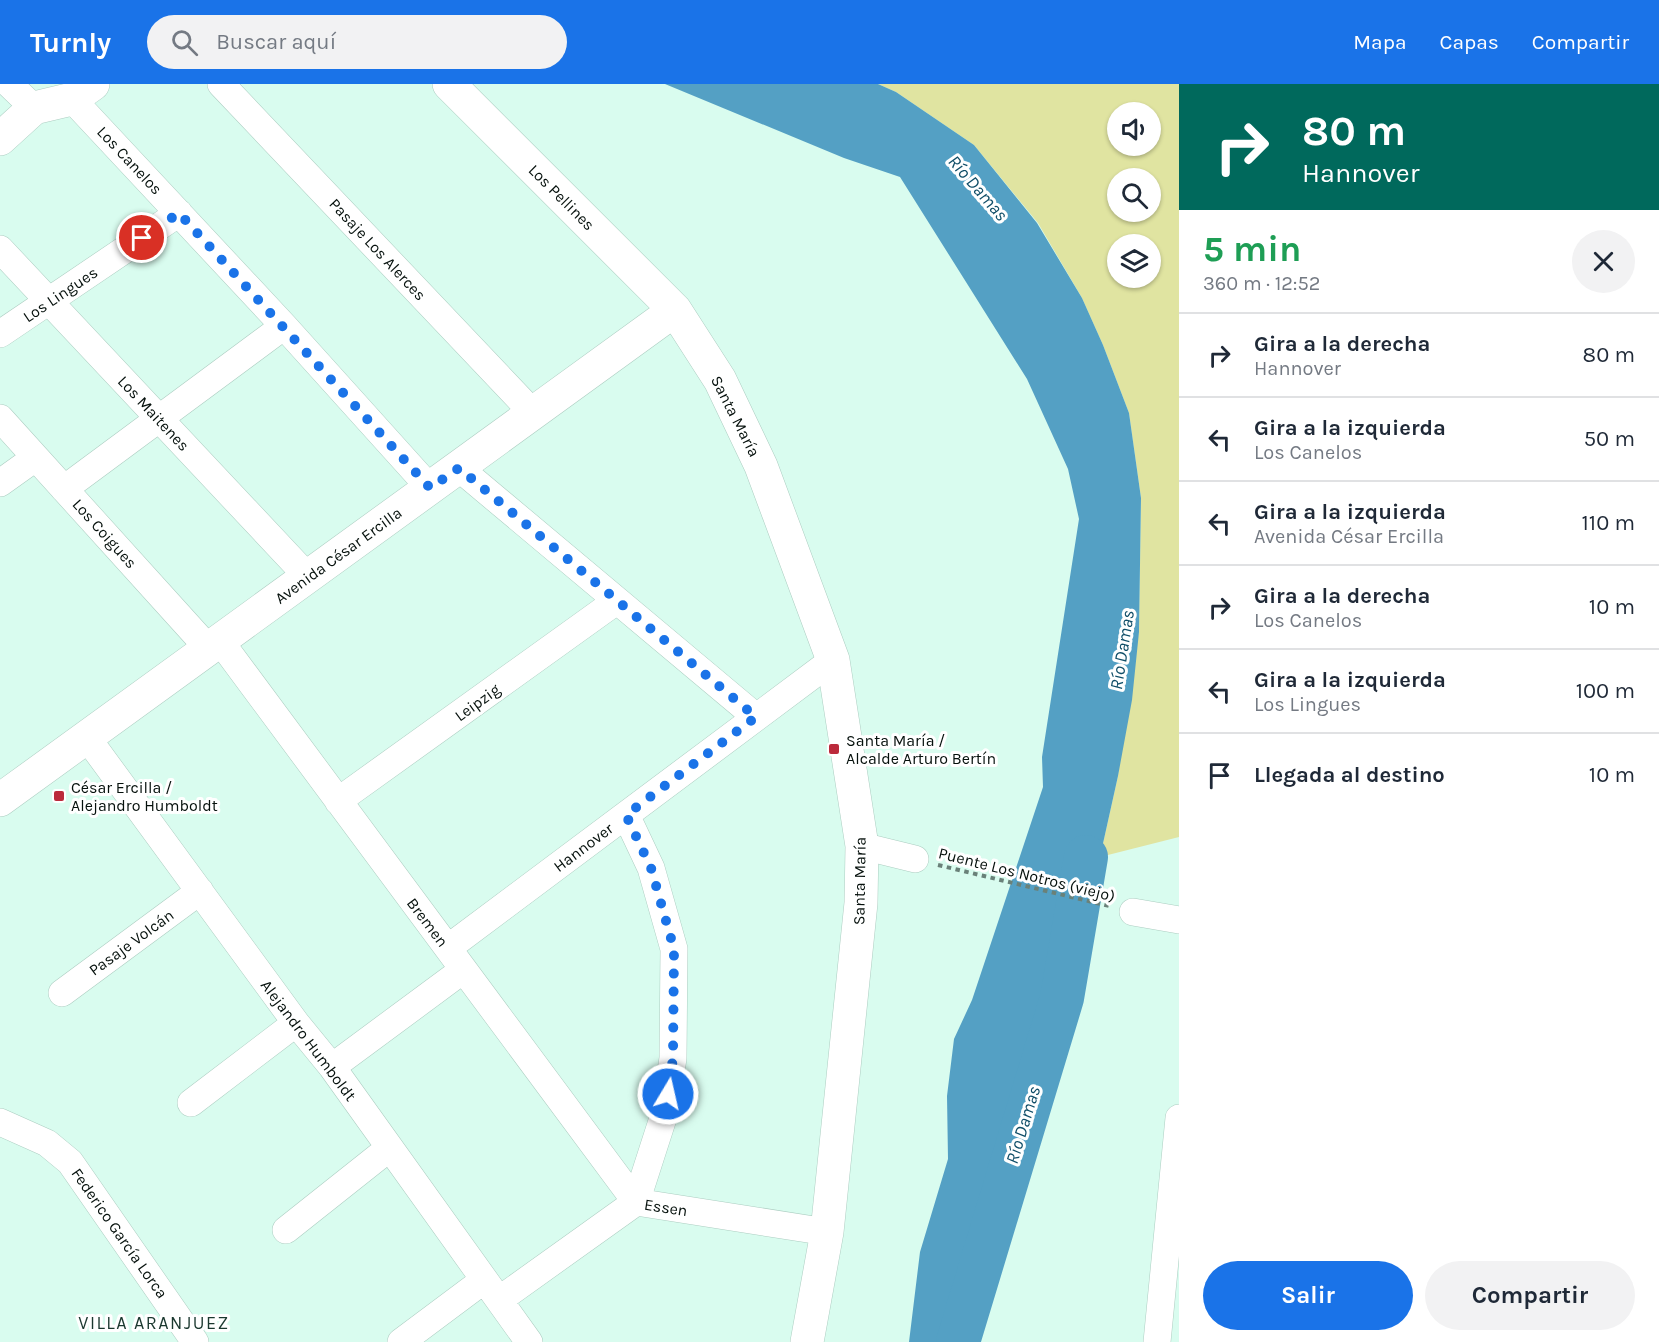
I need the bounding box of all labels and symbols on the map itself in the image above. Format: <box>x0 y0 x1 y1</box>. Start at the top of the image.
street label: Los Canelos <box>93 122 166 198</box>
water label: Río Damas <box>943 151 1013 225</box>
street label: Los Pellines <box>525 160 599 234</box>
street label: Pasaje Los Alerces <box>325 194 430 304</box>
pin <box>116 212 167 263</box>
street label: Los Lingues <box>19 263 101 326</box>
street label: Los Maitenes <box>114 372 193 455</box>
street label: Santa María <box>707 372 764 460</box>
street label: Los Coigues <box>68 495 141 572</box>
street label: Avenida César Ercilla <box>271 503 405 608</box>
water label: Río Damas <box>1105 609 1139 691</box>
street label: Leipzig <box>451 680 504 725</box>
place label: Santa María / Alcalde Arturo Bertín <box>846 731 996 768</box>
marker: Santa María / Alcalde Arturo Bertín <box>827 742 841 756</box>
place label: César Ercilla / Alejandro Humboldt <box>71 778 218 815</box>
marker: César Ercilla / Alejandro Humboldt <box>52 789 66 803</box>
street label: Hannover <box>550 819 617 876</box>
street label: Santa María <box>849 837 870 925</box>
street label: Puente Los Notros (viejo) <box>937 843 1117 906</box>
street label: Bremen <box>403 894 452 951</box>
street label: Pasaje Volcán <box>85 905 177 980</box>
street label: Alejandro Humboldt <box>257 976 360 1105</box>
position arrow <box>636 1062 700 1126</box>
water label: Río Damas <box>1001 1084 1045 1166</box>
street label: Federico García Lorca <box>67 1164 172 1302</box>
street label: Essen <box>643 1195 689 1220</box>
district label: VILLA ARANJUEZ <box>78 1312 230 1334</box>

